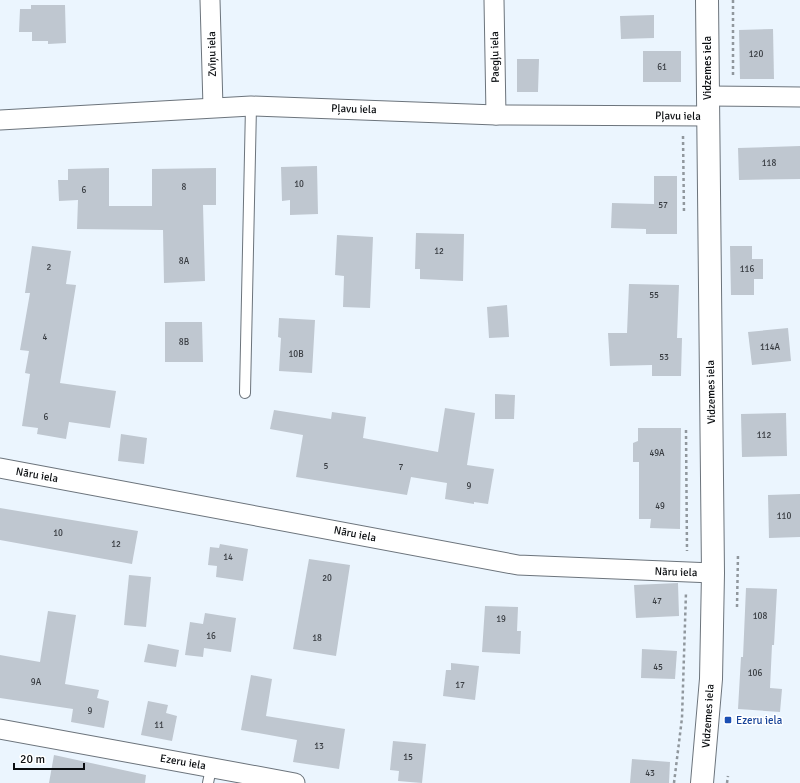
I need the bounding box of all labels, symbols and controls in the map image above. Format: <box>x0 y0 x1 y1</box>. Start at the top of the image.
street label: Zvīņu iela <box>205 31 219 77</box>
street label: Paegļu iela <box>488 31 502 83</box>
street label: Vidzemes iela <box>701 35 714 100</box>
house number: 120 <box>749 49 763 60</box>
house number: 61 <box>657 62 667 73</box>
street label: Pļavu iela <box>331 102 377 116</box>
street label: Pļavu iela <box>655 109 701 123</box>
house number: 118 <box>762 158 776 169</box>
house number: 10 <box>294 179 304 190</box>
house number: 8 <box>182 182 187 193</box>
house number: 6 <box>82 185 87 196</box>
house number: 57 <box>658 200 668 211</box>
house number: 12 <box>434 246 444 257</box>
house number: 8A <box>179 256 190 267</box>
house number: 2 <box>47 262 52 273</box>
house number: 116 <box>740 264 754 275</box>
house number: 55 <box>649 290 659 301</box>
house number: 4 <box>43 332 48 343</box>
house number: 8B <box>179 337 189 348</box>
house number: 114A <box>760 342 781 353</box>
house number: 10B <box>288 349 304 360</box>
house number: 53 <box>659 352 669 363</box>
street label: Vidzemes iela <box>704 359 718 424</box>
house number: 6 <box>44 412 49 423</box>
house number: 112 <box>757 430 771 441</box>
house number: 49A <box>649 448 665 459</box>
house number: 5 <box>324 461 329 472</box>
house number: 7 <box>399 462 404 473</box>
street label: Nāru iela <box>15 465 60 485</box>
house number: 9 <box>467 481 472 492</box>
house number: 49 <box>655 501 665 512</box>
house number: 110 <box>777 511 791 522</box>
street label: Nāru iela <box>333 524 378 545</box>
house number: 10 <box>53 528 63 539</box>
house number: 12 <box>111 539 121 550</box>
house number: 14 <box>223 552 233 563</box>
street label: Nāru iela <box>654 565 698 579</box>
house number: 20 <box>322 573 332 584</box>
house number: 47 <box>652 596 662 607</box>
house number: 108 <box>753 611 767 622</box>
house number: 19 <box>496 614 506 625</box>
house number: 16 <box>206 631 216 642</box>
house number: 18 <box>312 633 322 644</box>
house number: 45 <box>653 662 663 673</box>
house number: 106 <box>748 668 762 679</box>
house number: 9A <box>31 677 42 688</box>
house number: 17 <box>455 680 465 691</box>
street label: Vidzemes iela <box>699 683 717 748</box>
house number: 9 <box>88 706 93 717</box>
place label: Ezeru iela <box>736 714 783 727</box>
marker: Ezeru iela <box>723 715 733 725</box>
house number: 11 <box>154 720 164 731</box>
house number: 13 <box>314 741 324 752</box>
scale bar <box>14 745 84 771</box>
text: 20 m <box>20 752 45 767</box>
street label: Ezeru iela <box>159 752 207 772</box>
house number: 15 <box>403 752 413 763</box>
house number: 43 <box>645 768 655 779</box>

